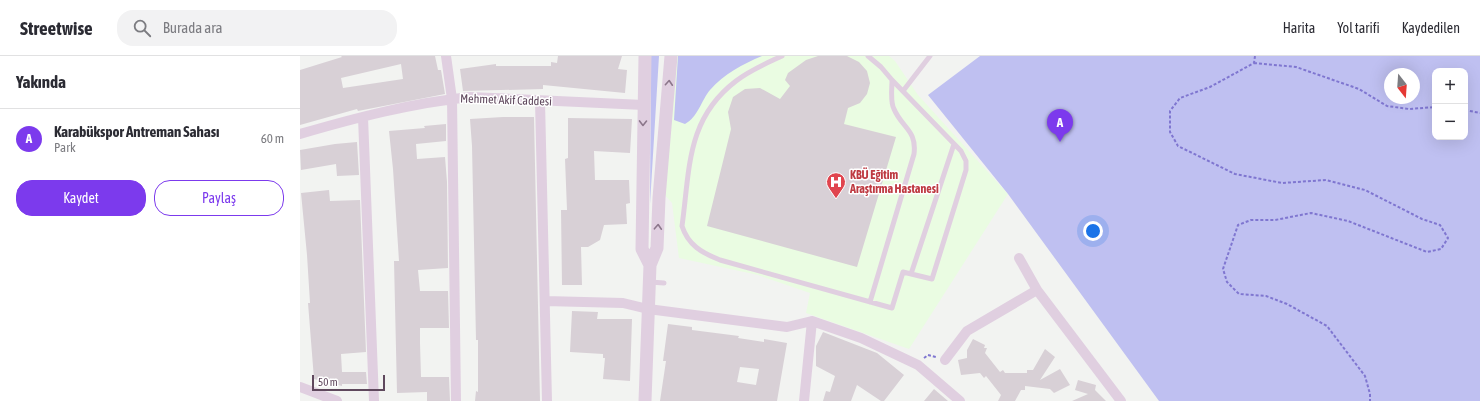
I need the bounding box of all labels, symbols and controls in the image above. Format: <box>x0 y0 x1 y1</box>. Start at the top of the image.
search box <box>117 10 397 46</box>
text: Streetwise <box>20 17 93 39</box>
icon: search <box>131 17 153 39</box>
text: Burada ara <box>163 19 222 36</box>
text: Harita <box>1283 20 1315 36</box>
text: Yol tarifi <box>1337 20 1380 36</box>
text: Kaydedilen <box>1402 20 1460 36</box>
north arrow <box>1384 68 1420 104</box>
map controls <box>1432 68 1468 140</box>
button: + <box>1432 68 1468 104</box>
text: Yakında <box>16 72 66 92</box>
one-way arrow <box>664 80 673 86</box>
street label: Mehmet Akif Caddesi <box>460 91 552 109</box>
button: − <box>1432 104 1468 140</box>
pin: A <box>1047 109 1073 142</box>
one-way arrow <box>639 120 647 126</box>
text: Karabükspor Antreman Sahası <box>54 123 220 140</box>
text: A <box>26 131 32 146</box>
text: 60 m <box>261 131 284 146</box>
text: Park <box>54 140 76 155</box>
place label: KBÜ Eğitim Araştırma Hastanesi <box>849 167 939 196</box>
hospital icon: KBÜ Eğitim Araştırma Hastanesi <box>825 171 847 199</box>
button: Kaydet <box>16 180 146 216</box>
button: Paylaş <box>154 180 284 216</box>
your location <box>1083 221 1103 241</box>
one-way arrow <box>654 224 662 230</box>
scale bar <box>312 373 385 392</box>
text: 50 m <box>318 376 338 388</box>

